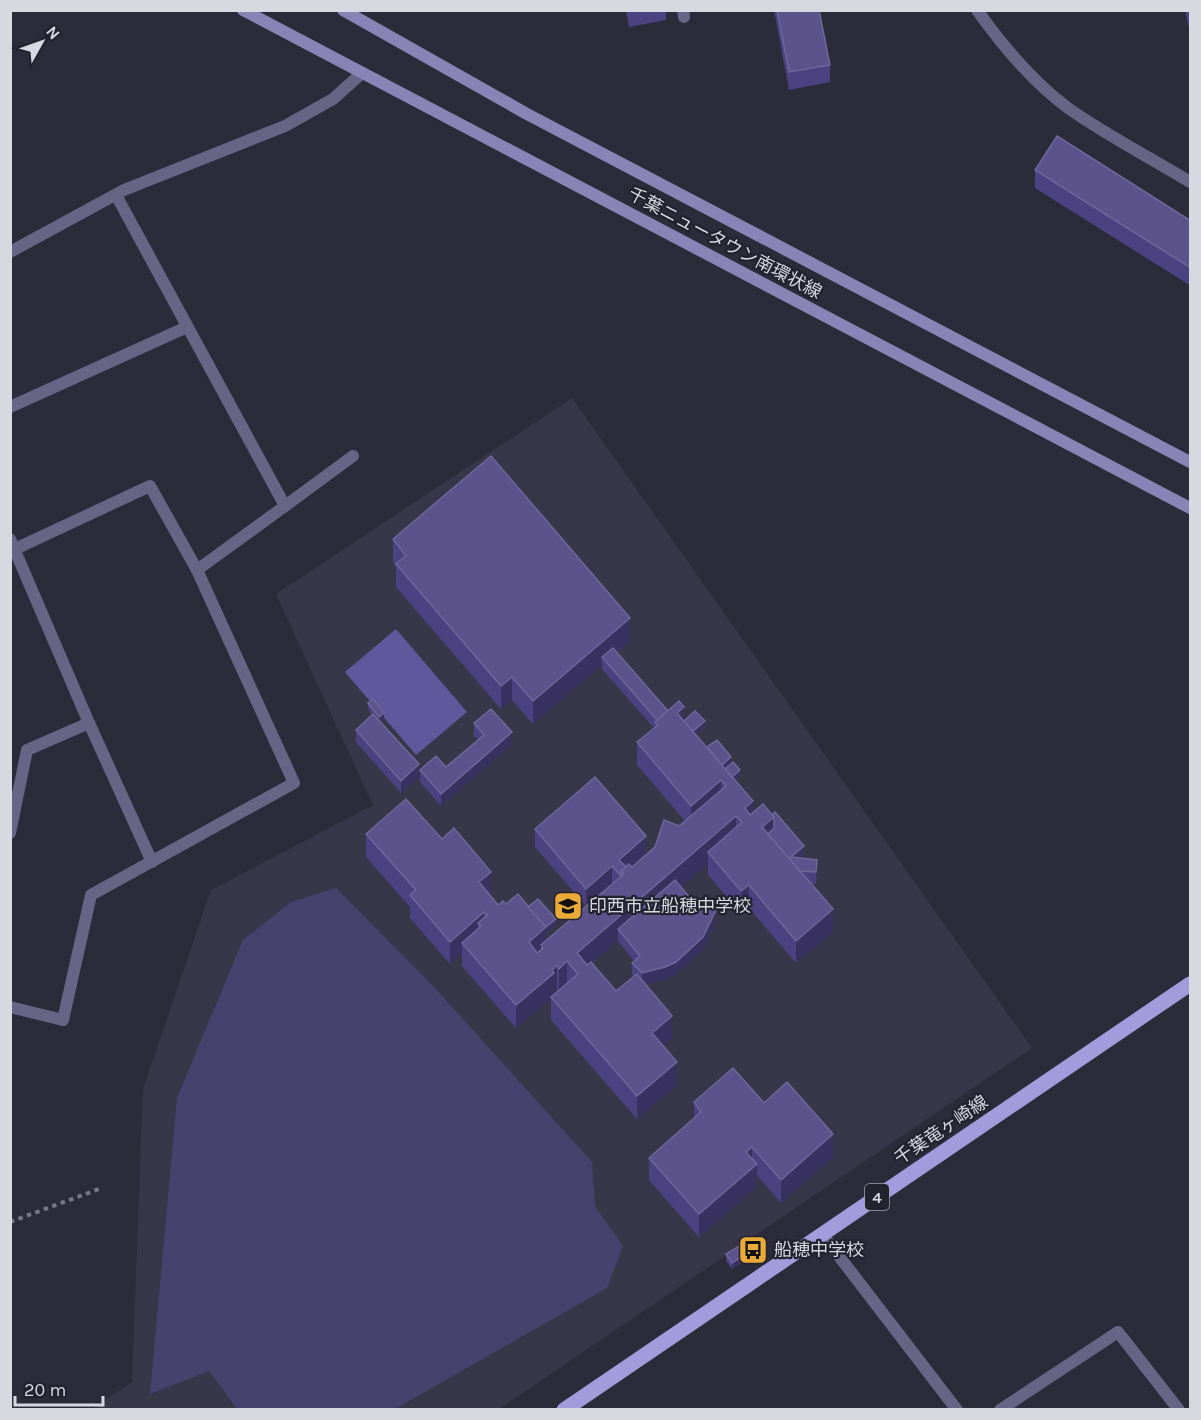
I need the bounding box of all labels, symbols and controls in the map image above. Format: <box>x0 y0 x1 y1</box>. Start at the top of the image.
north arrow <box>12 12 72 72</box>
text: N <box>42 22 64 43</box>
street label: 千葉ニュータウン南環状線 <box>624 183 826 303</box>
school or university icon: 印西市立船穂中学校 <box>552 890 584 922</box>
place label: 印西市立船穂中学校 <box>589 895 751 917</box>
street label: 千葉竜ヶ崎線 <box>890 1091 992 1169</box>
road number: 4 <box>865 1184 889 1210</box>
bus stop icon: 船穂中学校 <box>737 1234 769 1266</box>
place label: 船穂中学校 <box>774 1239 864 1261</box>
scale bar <box>15 1369 104 1407</box>
text: 20 m <box>24 1379 66 1401</box>

